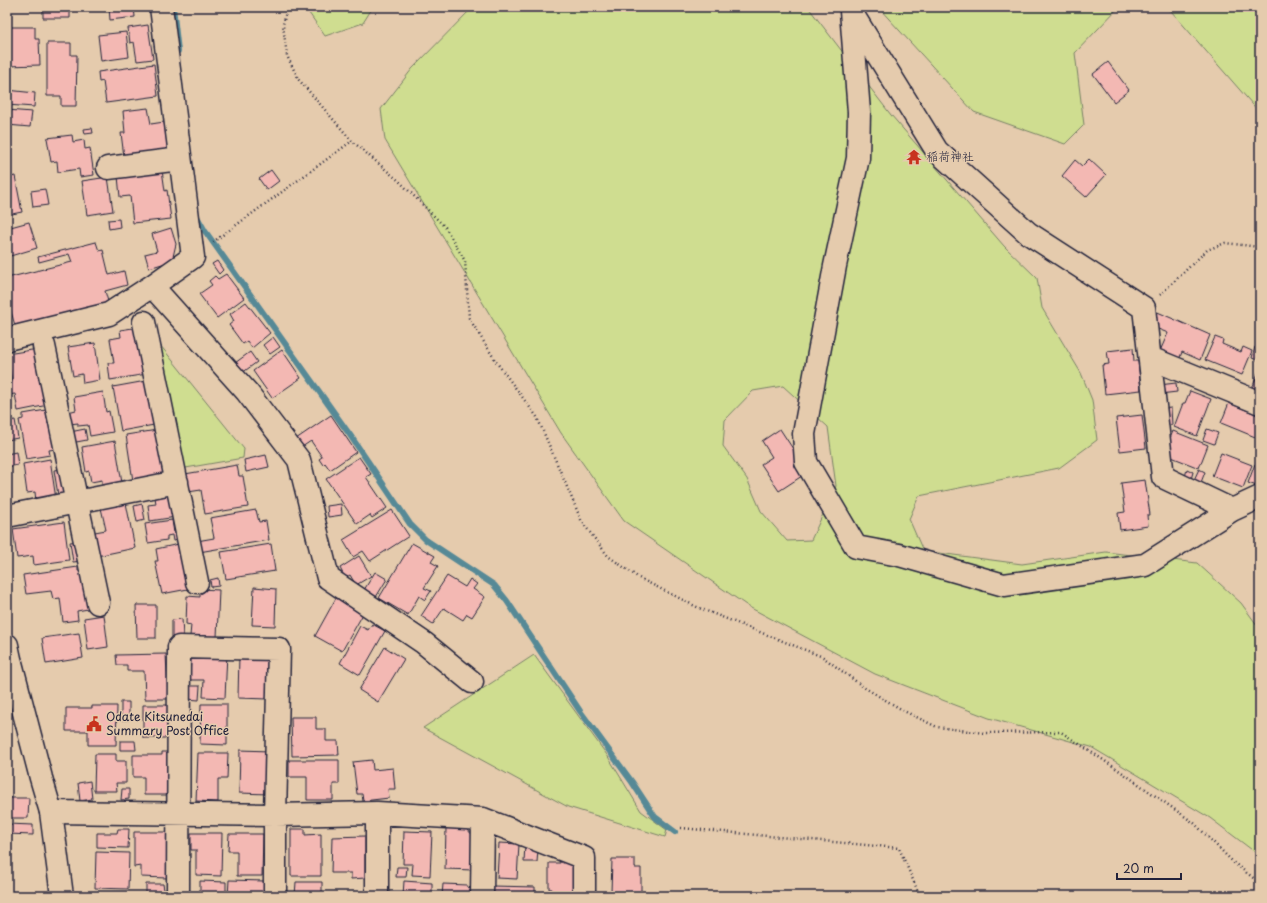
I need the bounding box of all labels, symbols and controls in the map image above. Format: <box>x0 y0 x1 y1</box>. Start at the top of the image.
place label: 稲荷神社 <box>926 147 974 165</box>
temple icon: 稲荷神社 <box>905 148 923 166</box>
place label: Odate Kitsunedai Summary Post Office <box>106 707 229 739</box>
public building icon: Odate Kitsunedai Summary Post Office <box>85 715 103 733</box>
scale bar <box>1117 855 1181 881</box>
text: 20 m <box>1123 859 1154 877</box>

